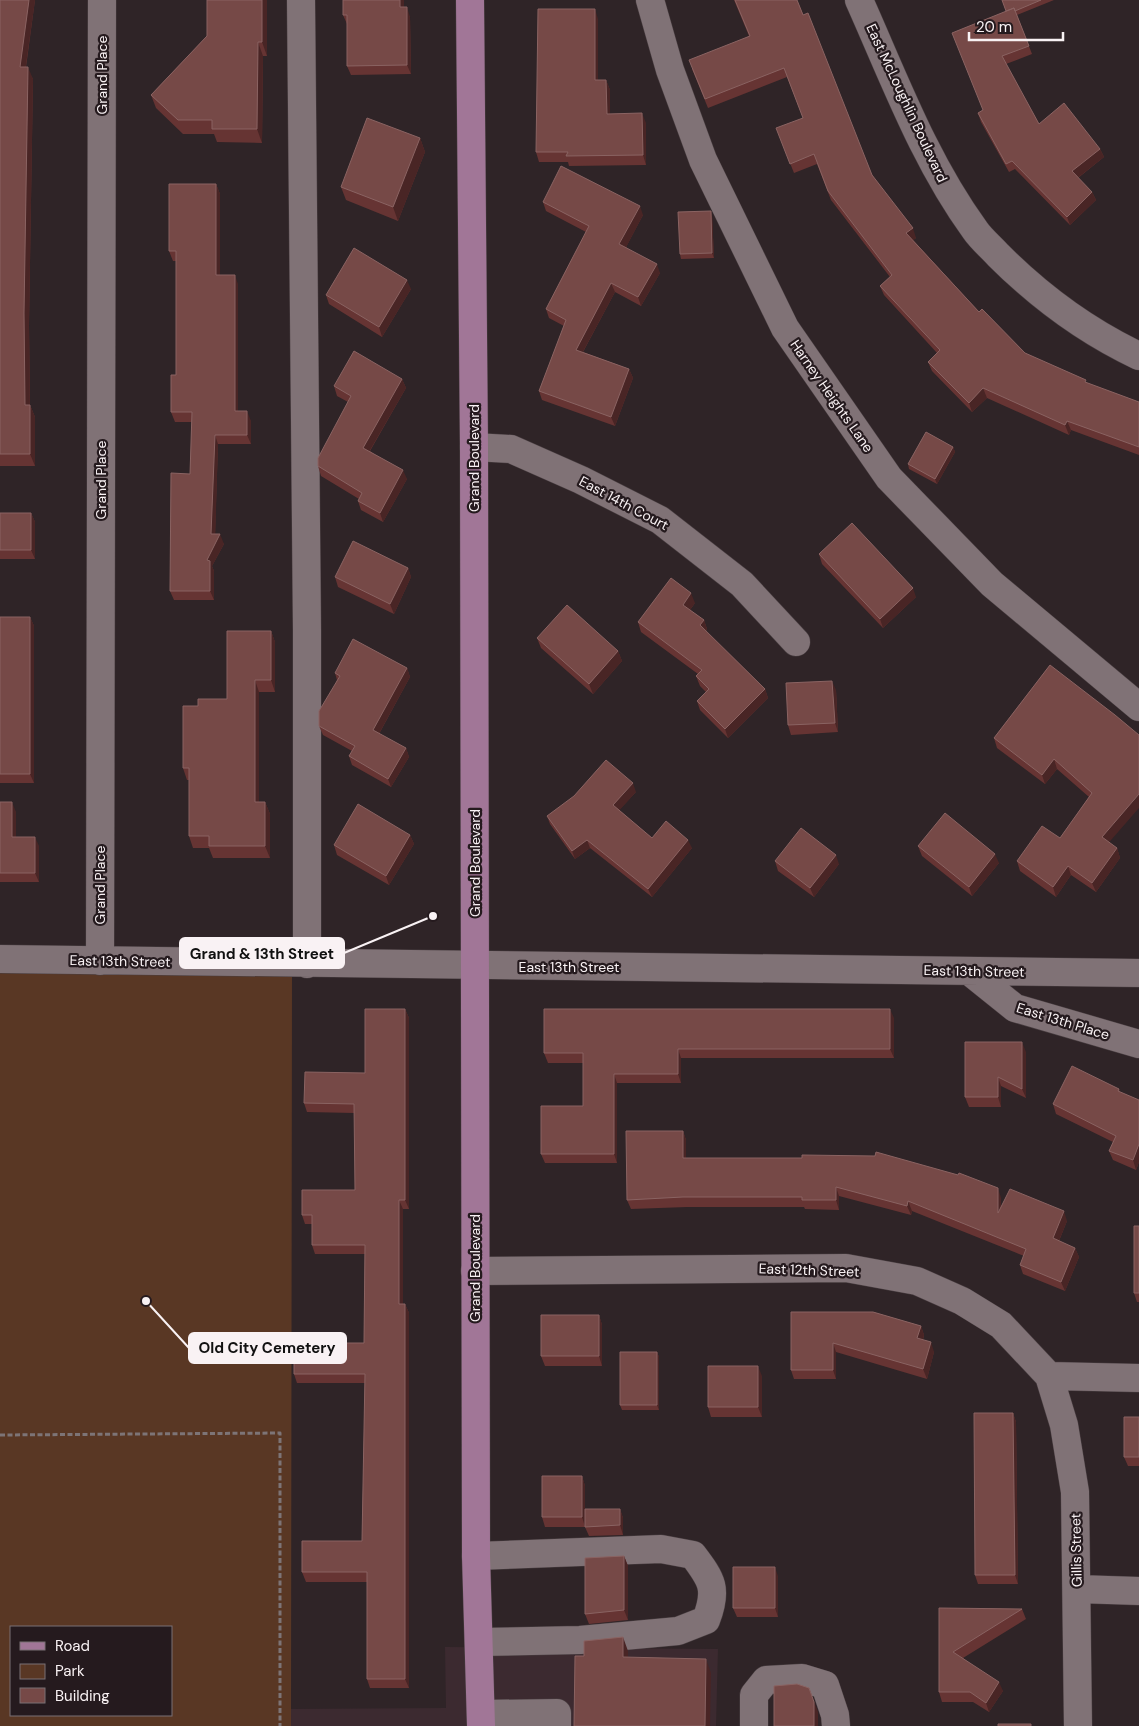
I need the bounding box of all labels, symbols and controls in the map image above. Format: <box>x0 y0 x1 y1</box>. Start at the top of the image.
scale bar <box>969 10 1063 42</box>
text: 20 m <box>976 17 1012 37</box>
street label: East McLoughlin Boulevard <box>862 21 952 185</box>
street label: Grand Place <box>93 36 111 114</box>
street label: Harney Heights Lane <box>786 336 878 456</box>
street label: Grand Boulevard <box>465 404 483 512</box>
street label: Grand Place <box>92 441 110 519</box>
street label: East 14th Court <box>576 472 672 534</box>
street label: Grand Boulevard <box>466 809 484 917</box>
street label: Grand Place <box>91 846 109 924</box>
callout: Grand & 13th Street <box>180 938 344 968</box>
text: Grand & 13th Street <box>190 944 334 964</box>
street label: East 13th Street <box>69 951 171 971</box>
street label: East 13th Street <box>518 958 620 976</box>
street label: East 13th Street <box>923 961 1025 981</box>
street label: East 13th Place <box>1014 998 1112 1044</box>
street label: Grand Boulevard <box>466 1214 484 1322</box>
street label: East 12th Street <box>758 1259 860 1281</box>
callout: Old City Cemetery <box>189 1333 346 1363</box>
text: Old City Cemetery <box>198 1338 336 1358</box>
street label: Gillis Street <box>1066 1513 1086 1587</box>
legend <box>10 1626 172 1716</box>
text: Road <box>55 1636 90 1656</box>
text: Park <box>55 1661 85 1681</box>
text: Building <box>55 1686 110 1706</box>

